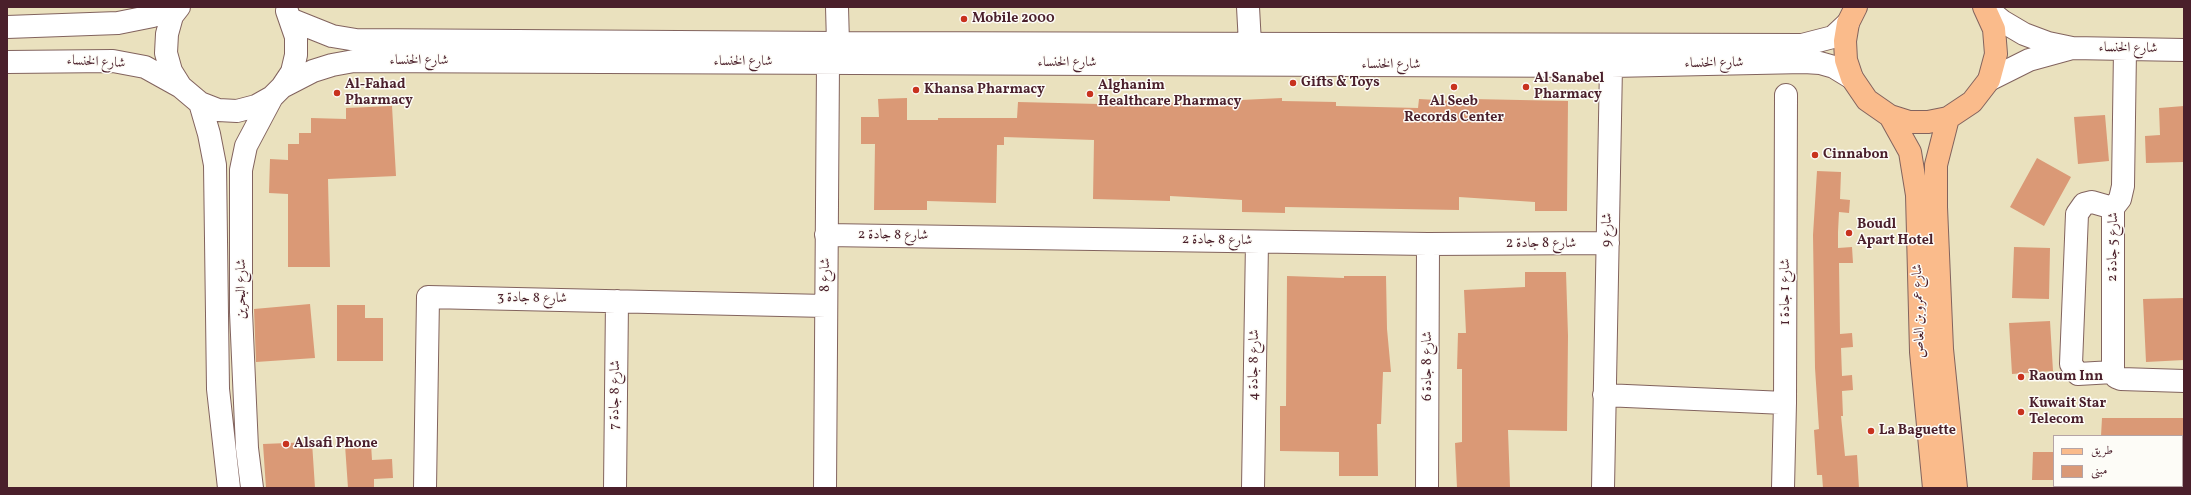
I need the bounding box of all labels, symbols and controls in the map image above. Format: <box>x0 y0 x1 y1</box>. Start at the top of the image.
place label: Mobile 2000 <box>972 11 1055 27</box>
marker: Mobile 2000 <box>959 14 969 24</box>
street label: شارع الخنساء <box>2098 40 2158 58</box>
street label: شارع الخنساء <box>66 53 126 73</box>
street label: شارع الخنساء <box>390 53 448 69</box>
street label: شارع الخنساء <box>714 54 772 70</box>
street label: شارع الخنساء <box>1038 55 1096 71</box>
street label: شارع الخنساء <box>1684 55 1744 73</box>
street label: شارع الخنساء <box>1362 57 1420 73</box>
place label: Al Sanabel Pharmacy <box>1534 71 1604 104</box>
place label: Gifts & Toys <box>1301 75 1380 91</box>
place label: Al-Fahad Pharmacy <box>345 77 413 110</box>
place label: Alghanim Healthcare Pharmacy <box>1098 78 1241 110</box>
marker: Gifts & Toys <box>1288 78 1298 88</box>
place label: Khansa Pharmacy <box>924 82 1045 98</box>
marker: Al Seeb Records Center <box>1449 82 1459 92</box>
marker: Al Sanabel Pharmacy <box>1521 82 1531 92</box>
marker: Khansa Pharmacy <box>911 85 921 95</box>
marker: Al-Fahad Pharmacy <box>332 88 342 98</box>
marker: Alghanim Healthcare Pharmacy <box>1085 89 1095 99</box>
place label: Al Seeb Records Center <box>1404 94 1504 126</box>
place label: Cinnabon <box>1823 147 1889 163</box>
marker: Cinnabon <box>1810 150 1820 160</box>
street label: شارع 5 جادة 2 <box>2105 212 2123 282</box>
street label: شارع 9 <box>1599 213 1617 247</box>
place label: Boudl Apart Hotel <box>1857 217 1934 250</box>
street label: شارع 8 جادة 2 <box>858 227 928 245</box>
marker: Boudl Apart Hotel <box>1844 228 1854 238</box>
street label: شارع 8 جادة 2 <box>1182 232 1252 250</box>
street label: شارع 8 جادة 2 <box>1506 236 1576 252</box>
street label: شارع 8 <box>818 258 834 292</box>
street label: شارع البحرين <box>234 259 250 319</box>
street label: شارع 1 جادة 1 <box>1778 259 1794 325</box>
street label: شارع عمرو بن العاص <box>1910 264 1930 358</box>
street label: شارع 8 جادة 3 <box>497 290 567 308</box>
street label: شارع 8 جادة 4 <box>1246 329 1264 401</box>
street label: شارع 8 جادة 6 <box>1420 331 1436 401</box>
street label: شارع 8 جادة 7 <box>607 360 625 430</box>
place label: Raoum Inn <box>2029 369 2103 385</box>
marker: Raoum Inn <box>2016 372 2026 382</box>
place label: Kuwait Star Telecom <box>2029 396 2106 428</box>
marker: Kuwait Star Telecom <box>2016 407 2026 417</box>
place label: La Baguette <box>1879 423 1956 439</box>
marker: La Baguette <box>1866 426 1876 436</box>
legend <box>2053 435 2183 487</box>
place label: Alsafi Phone <box>294 436 378 452</box>
marker: Alsafi Phone <box>281 439 291 449</box>
text: طريق <box>2091 443 2113 459</box>
text: مبنى <box>2091 463 2107 479</box>

